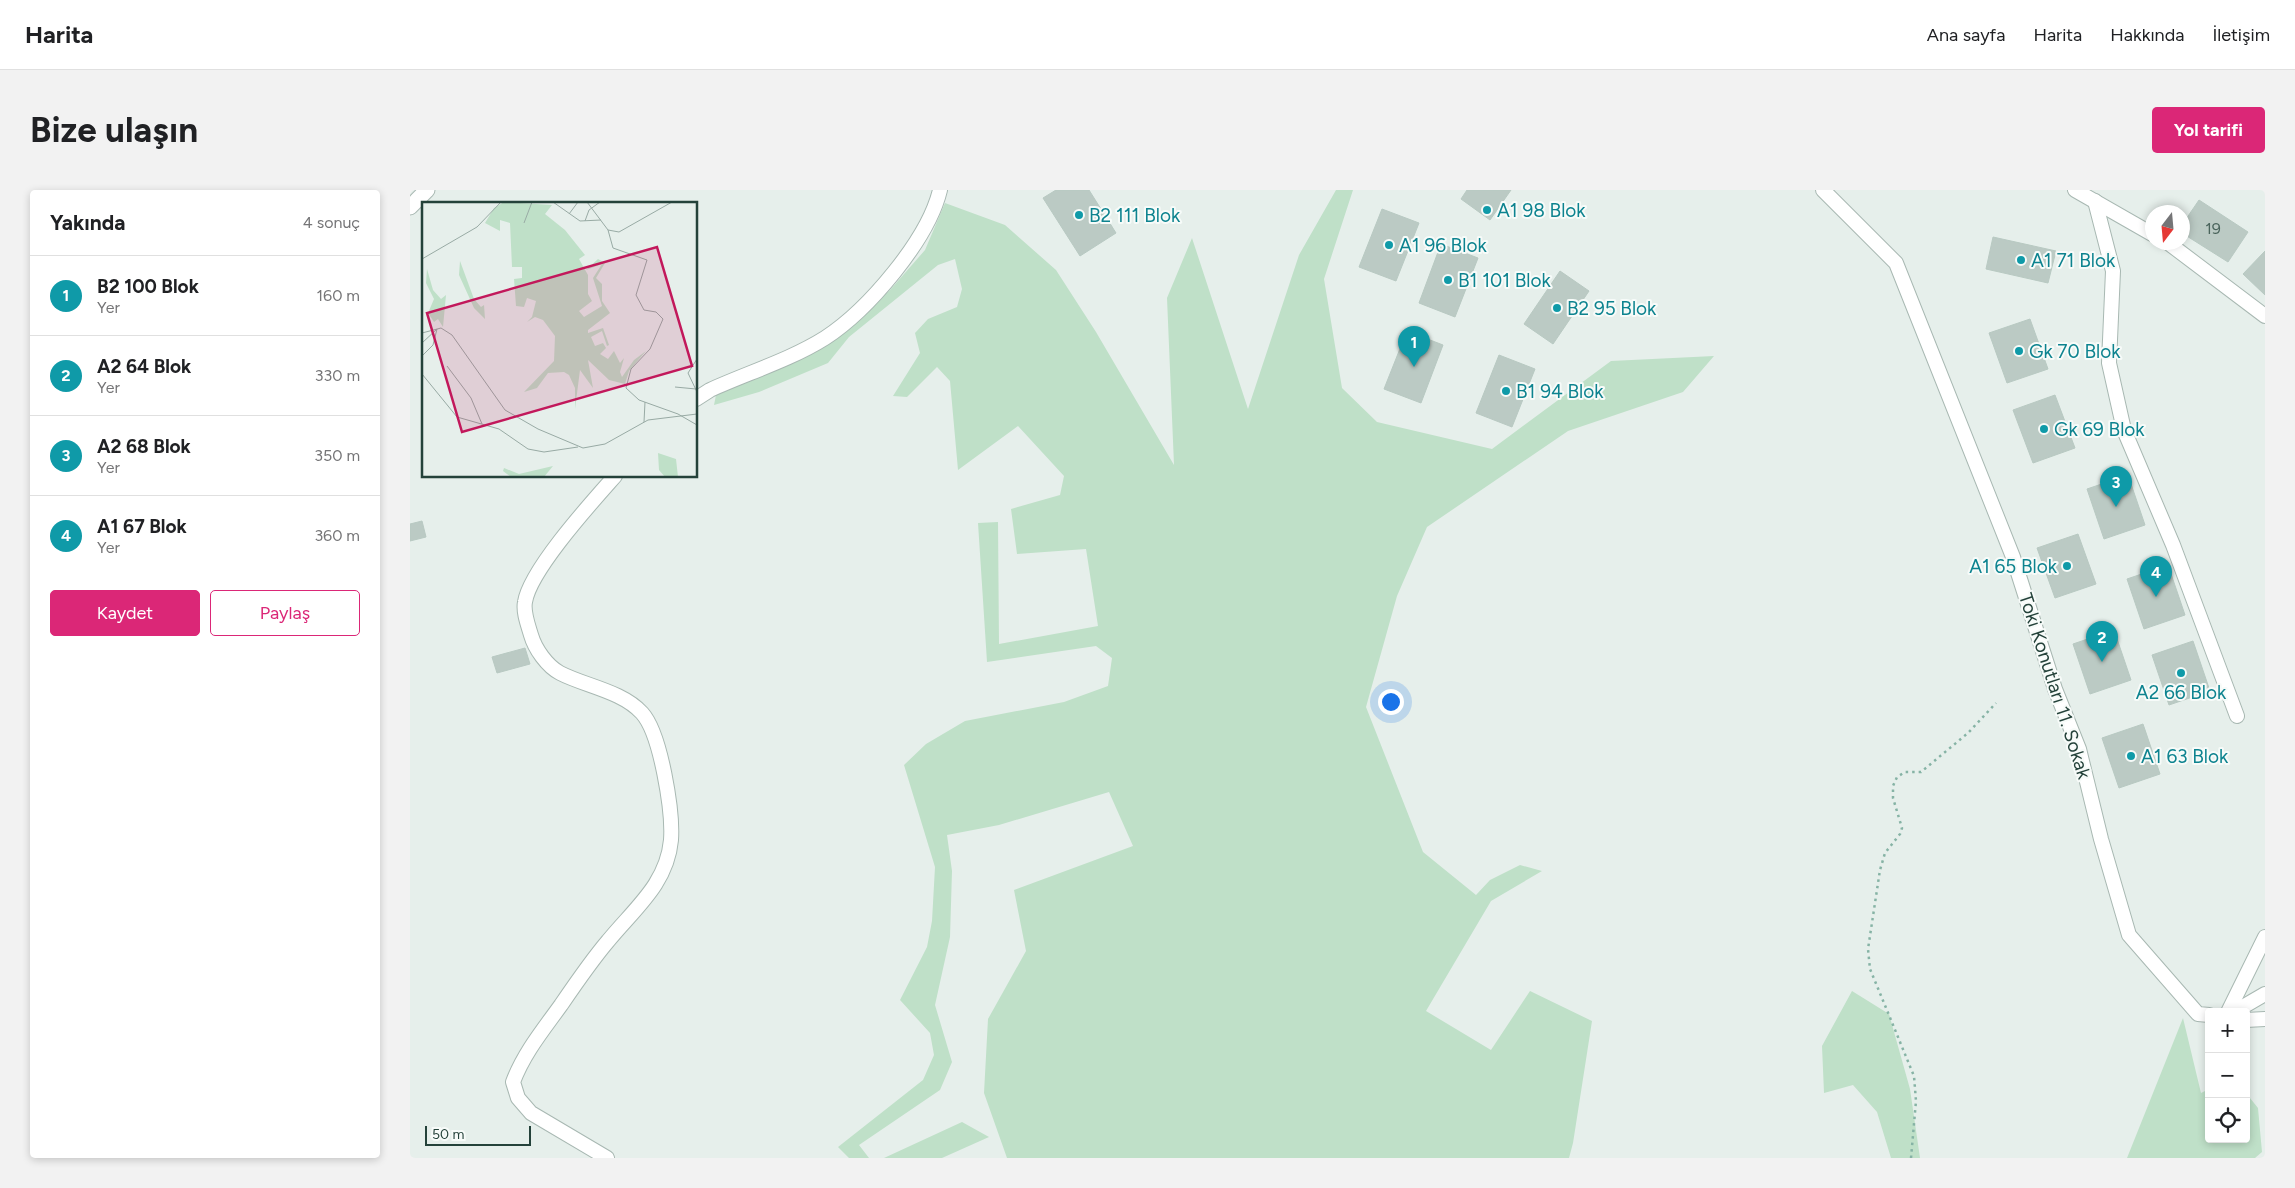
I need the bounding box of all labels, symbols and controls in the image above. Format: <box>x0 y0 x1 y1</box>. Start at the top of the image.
text: Harita <box>25 20 93 49</box>
text: Ana sayfa <box>1927 24 2005 46</box>
text: Harita <box>2033 24 2082 46</box>
text: Hakkında <box>2110 24 2184 46</box>
text: İletişim <box>2212 24 2270 46</box>
button: Yol tarifi <box>2152 107 2265 153</box>
text: Bize ulaşın <box>30 109 198 151</box>
place label: A1 98 Blok <box>1497 199 1586 222</box>
inset map <box>422 202 698 478</box>
place label: B2 111 Blok <box>1089 204 1181 227</box>
marker: A1 98 Blok <box>1481 204 1493 216</box>
north arrow <box>2145 205 2190 250</box>
marker: B2 111 Blok <box>1073 209 1085 221</box>
text: Yakında <box>50 210 125 235</box>
text: 4 sonuç <box>303 213 360 232</box>
house number: 19 <box>2205 219 2221 238</box>
place label: A1 96 Blok <box>1399 234 1487 257</box>
marker: A1 96 Blok <box>1383 239 1395 251</box>
place label: A1 71 Blok <box>2031 249 2116 272</box>
marker: A1 71 Blok <box>2015 254 2027 266</box>
place label: B1 101 Blok <box>1458 269 1552 292</box>
marker: B1 101 Blok <box>1442 274 1454 286</box>
text: B2 100 Blok <box>97 275 199 298</box>
text: 1 <box>63 286 69 305</box>
text: 160 m <box>317 286 360 305</box>
place label: B2 95 Blok <box>1567 297 1657 320</box>
text: Yer <box>97 298 120 317</box>
marker: B2 95 Blok <box>1551 302 1563 314</box>
pin: 1 <box>1398 326 1430 367</box>
place label: Gk 70 Blok <box>2029 340 2121 363</box>
marker: Gk 70 Blok <box>2013 345 2025 357</box>
text: A2 64 Blok <box>97 355 191 378</box>
text: 2 <box>61 366 71 385</box>
text: 330 m <box>315 366 360 385</box>
text: Yer <box>97 378 120 397</box>
place label: B1 94 Blok <box>1516 380 1604 403</box>
marker: B1 94 Blok <box>1500 385 1512 397</box>
place label: Gk 69 Blok <box>2054 418 2145 441</box>
marker: Gk 69 Blok <box>2038 423 2050 435</box>
text: A2 68 Blok <box>97 435 191 458</box>
text: 3 <box>62 446 70 465</box>
text: 350 m <box>314 446 360 465</box>
text: Yer <box>97 458 120 477</box>
pin: 3 <box>2100 466 2132 507</box>
text: A1 67 Blok <box>97 515 187 538</box>
text: 4 <box>61 526 71 545</box>
text: 360 m <box>314 526 360 545</box>
text: Yer <box>97 538 120 557</box>
place label: A1 65 Blok <box>1969 555 2058 578</box>
pin: 4 <box>2140 556 2172 597</box>
marker: A1 65 Blok <box>2061 560 2073 572</box>
button: Kaydet <box>50 590 200 636</box>
button: Paylaş <box>210 590 360 636</box>
street label: Toki Konutları 11. Sokak <box>2014 590 2096 782</box>
pin: 2 <box>2086 621 2118 662</box>
marker: A2 66 Blok <box>2175 667 2187 679</box>
place label: A2 66 Blok <box>2136 681 2227 704</box>
your location <box>1378 689 1404 715</box>
place label: A1 63 Blok <box>2141 745 2229 768</box>
marker: A1 63 Blok <box>2125 750 2137 762</box>
map controls <box>2205 1008 2250 1143</box>
button: + <box>2205 1008 2250 1053</box>
button: − <box>2205 1053 2250 1098</box>
button: locate <box>2205 1098 2250 1143</box>
scale bar <box>425 1123 531 1146</box>
text: 50 m <box>432 1126 464 1143</box>

